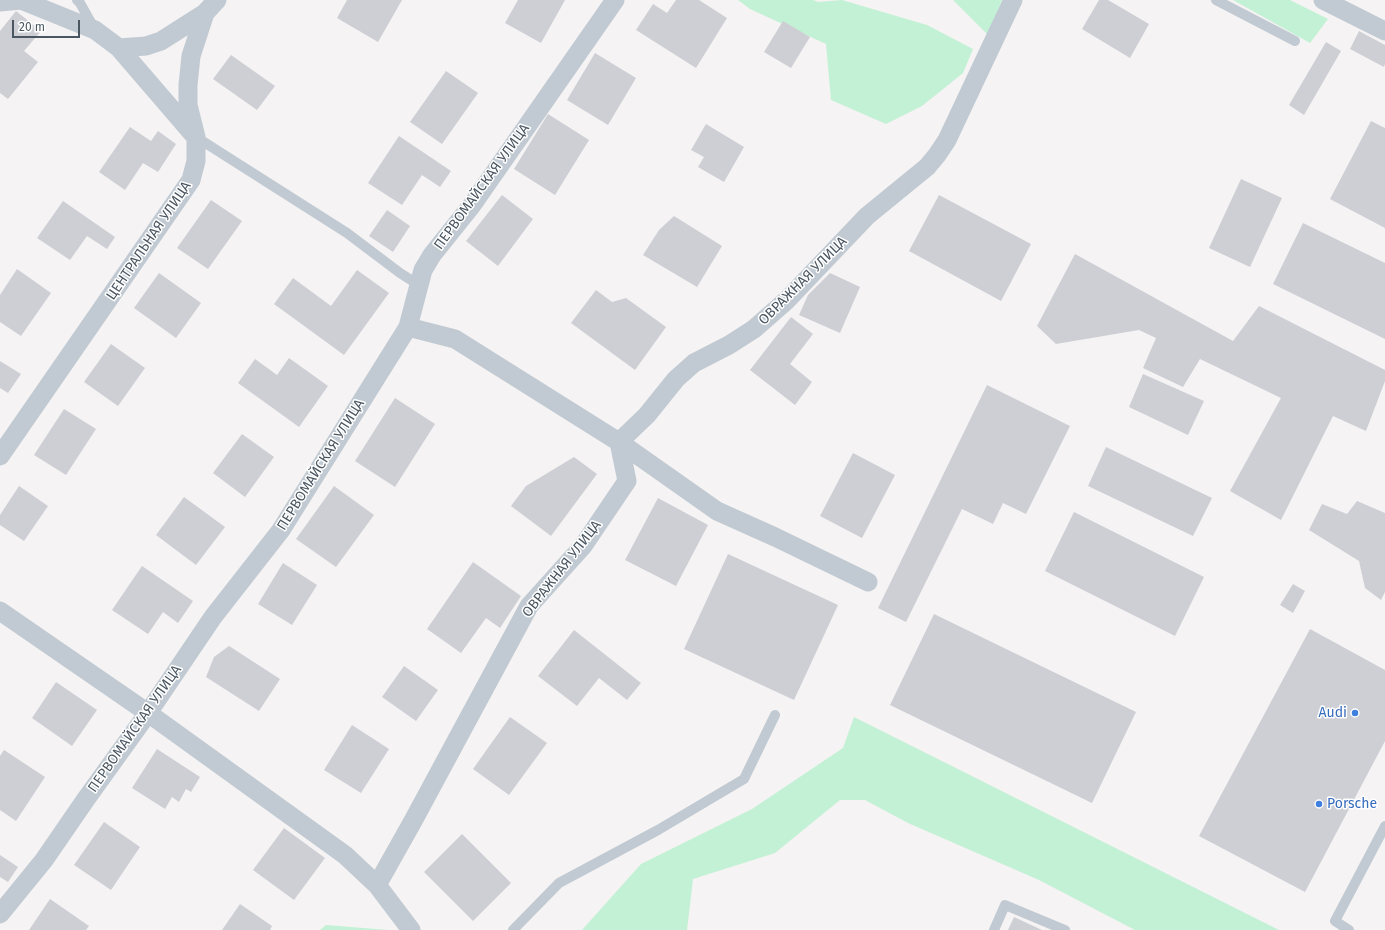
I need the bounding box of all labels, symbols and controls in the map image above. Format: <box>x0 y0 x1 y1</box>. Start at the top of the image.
scale bar <box>14 12 82 38</box>
text: 20 m <box>19 20 45 34</box>
street label: ПЕРВОМАЙСКАЯ УЛИЦА <box>431 121 533 253</box>
street label: ЦЕНТРАЛЬНАЯ УЛИЦА <box>103 179 195 303</box>
street label: ОВРАЖНАЯ УЛИЦА <box>755 233 851 329</box>
street label: ПЕРВОМАЙСКАЯ УЛИЦА <box>274 396 368 534</box>
street label: ОВРАЖНАЯ УЛИЦА <box>519 517 605 621</box>
street label: ПЕРВОМАЙСКАЯ УЛИЦА <box>85 662 185 796</box>
place label: Audi <box>1319 705 1347 721</box>
marker: Audi <box>1350 708 1360 718</box>
place label: Porsche <box>1327 796 1377 812</box>
marker: Porsche <box>1314 799 1324 809</box>

